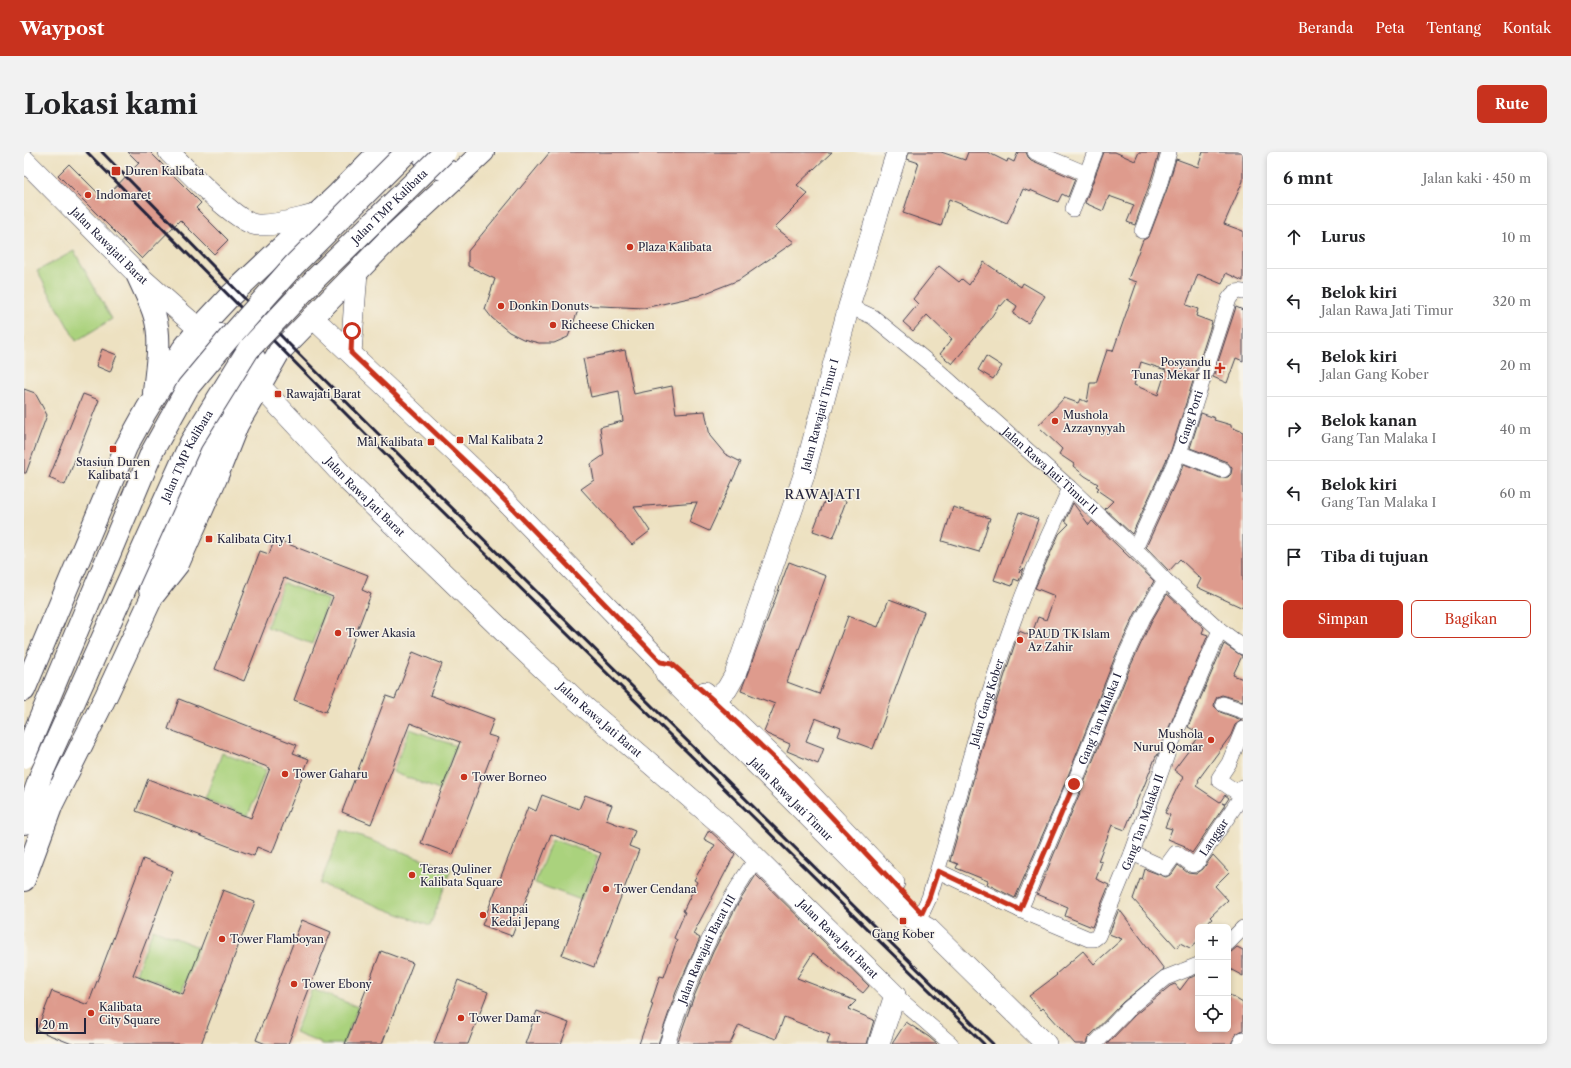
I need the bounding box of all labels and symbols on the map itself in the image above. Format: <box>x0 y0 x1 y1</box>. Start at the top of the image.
place label: Duren Kalibata <box>125 164 204 178</box>
marker: Duren Kalibata <box>110 165 122 177</box>
street label: Jalan TMP Kalibata <box>347 166 430 248</box>
place label: Indomaret <box>96 188 151 202</box>
marker: Indomaret <box>83 190 93 200</box>
street label: Jalan Rawajati Barat <box>66 203 151 287</box>
place label: Plaza Kalibata <box>638 240 712 254</box>
marker: Plaza Kalibata <box>625 242 635 252</box>
place label: Donkin Donuts <box>509 299 589 313</box>
marker: Donkin Donuts <box>496 301 506 311</box>
place label: Richeese Chicken <box>561 318 655 332</box>
marker: Richeese Chicken <box>548 320 558 330</box>
route start <box>343 322 361 340</box>
place label: Posyandu Tunas Mekar II <box>1131 355 1211 382</box>
street label: Jalan Rawajati Timur I <box>798 357 842 474</box>
marker: Posyandu Tunas Mekar II <box>1214 362 1226 374</box>
place label: Rawajati Barat <box>286 387 361 401</box>
street label: Gang Porti <box>1175 388 1206 446</box>
marker: Rawajati Barat <box>273 389 283 399</box>
street label: Jalan TMP Kalibata <box>157 407 216 506</box>
place label: Mushola Azzaynyyah <box>1062 408 1126 435</box>
marker: Mushola Azzaynyyah <box>1050 416 1060 426</box>
street label: Jalan Rawa Jati Timur II <box>998 423 1100 517</box>
place label: Mal Kalibata 2 <box>468 433 543 447</box>
place label: Mal Kalibata <box>357 435 423 449</box>
marker: Mal Kalibata 2 <box>455 435 465 445</box>
marker: Mal Kalibata <box>426 437 436 447</box>
marker: Stasiun Duren Kalibata 1 <box>108 444 118 454</box>
street label: Jalan Rawa Jati Barat <box>321 452 408 539</box>
place label: Stasiun Duren Kalibata 1 <box>76 455 150 482</box>
district label: RAWAJATI <box>785 486 861 502</box>
place label: Kalibata City 1 <box>217 532 292 546</box>
marker: Kalibata City 1 <box>204 534 214 544</box>
place label: Tower Akasia <box>346 626 416 640</box>
place label: PAUD TK Islam Az Zahir <box>1027 627 1111 654</box>
marker: Tower Akasia <box>333 628 343 638</box>
marker: PAUD TK Islam Az Zahir <box>1015 635 1025 645</box>
street label: Jalan Gang Kober <box>966 656 1007 750</box>
street label: Gang Tan Malaka I <box>1075 671 1125 767</box>
street label: Jalan Rawa Jati Barat <box>553 678 645 760</box>
place label: Mushola Nurul Qomar <box>1133 727 1203 754</box>
marker: Mushola Nurul Qomar <box>1206 735 1216 745</box>
street label: Jalan Rawa Jati Timur <box>745 753 836 844</box>
place label: Tower Gaharu <box>293 767 368 781</box>
marker: Tower Gaharu <box>280 769 290 779</box>
place label: Tower Borneo <box>472 770 547 784</box>
marker: Tower Borneo <box>459 772 469 782</box>
street label: Gang Tan Malaka II <box>1119 772 1167 873</box>
route end <box>1065 775 1083 793</box>
street label: Langgar <box>1196 816 1232 859</box>
place label: Teras Quliner Kalibata Square <box>420 862 502 889</box>
marker: Teras Quliner Kalibata Square <box>407 870 417 880</box>
place label: Tower Cendana <box>614 882 697 896</box>
marker: Tower Cendana <box>601 884 611 894</box>
street label: Jalan Rawajati Barat III <box>674 892 738 1007</box>
street label: Jalan Rawa Jati Barat <box>794 895 881 982</box>
place label: Kanpai Kedai Jepang <box>491 902 560 929</box>
marker: Kanpai Kedai Jepang <box>478 910 488 920</box>
marker: Gang Kober <box>898 916 908 926</box>
place label: Gang Kober <box>872 927 935 941</box>
place label: Tower Flamboyan <box>230 932 324 946</box>
marker: Tower Flamboyan <box>217 934 227 944</box>
place label: Tower Ebony <box>302 977 373 991</box>
marker: Tower Ebony <box>289 979 299 989</box>
place label: Kalibata City Square <box>99 1000 160 1027</box>
marker: Kalibata City Square <box>86 1008 96 1018</box>
place label: Tower Damar <box>469 1011 541 1025</box>
marker: Tower Damar <box>456 1013 466 1023</box>
scale bar <box>36 1016 86 1035</box>

